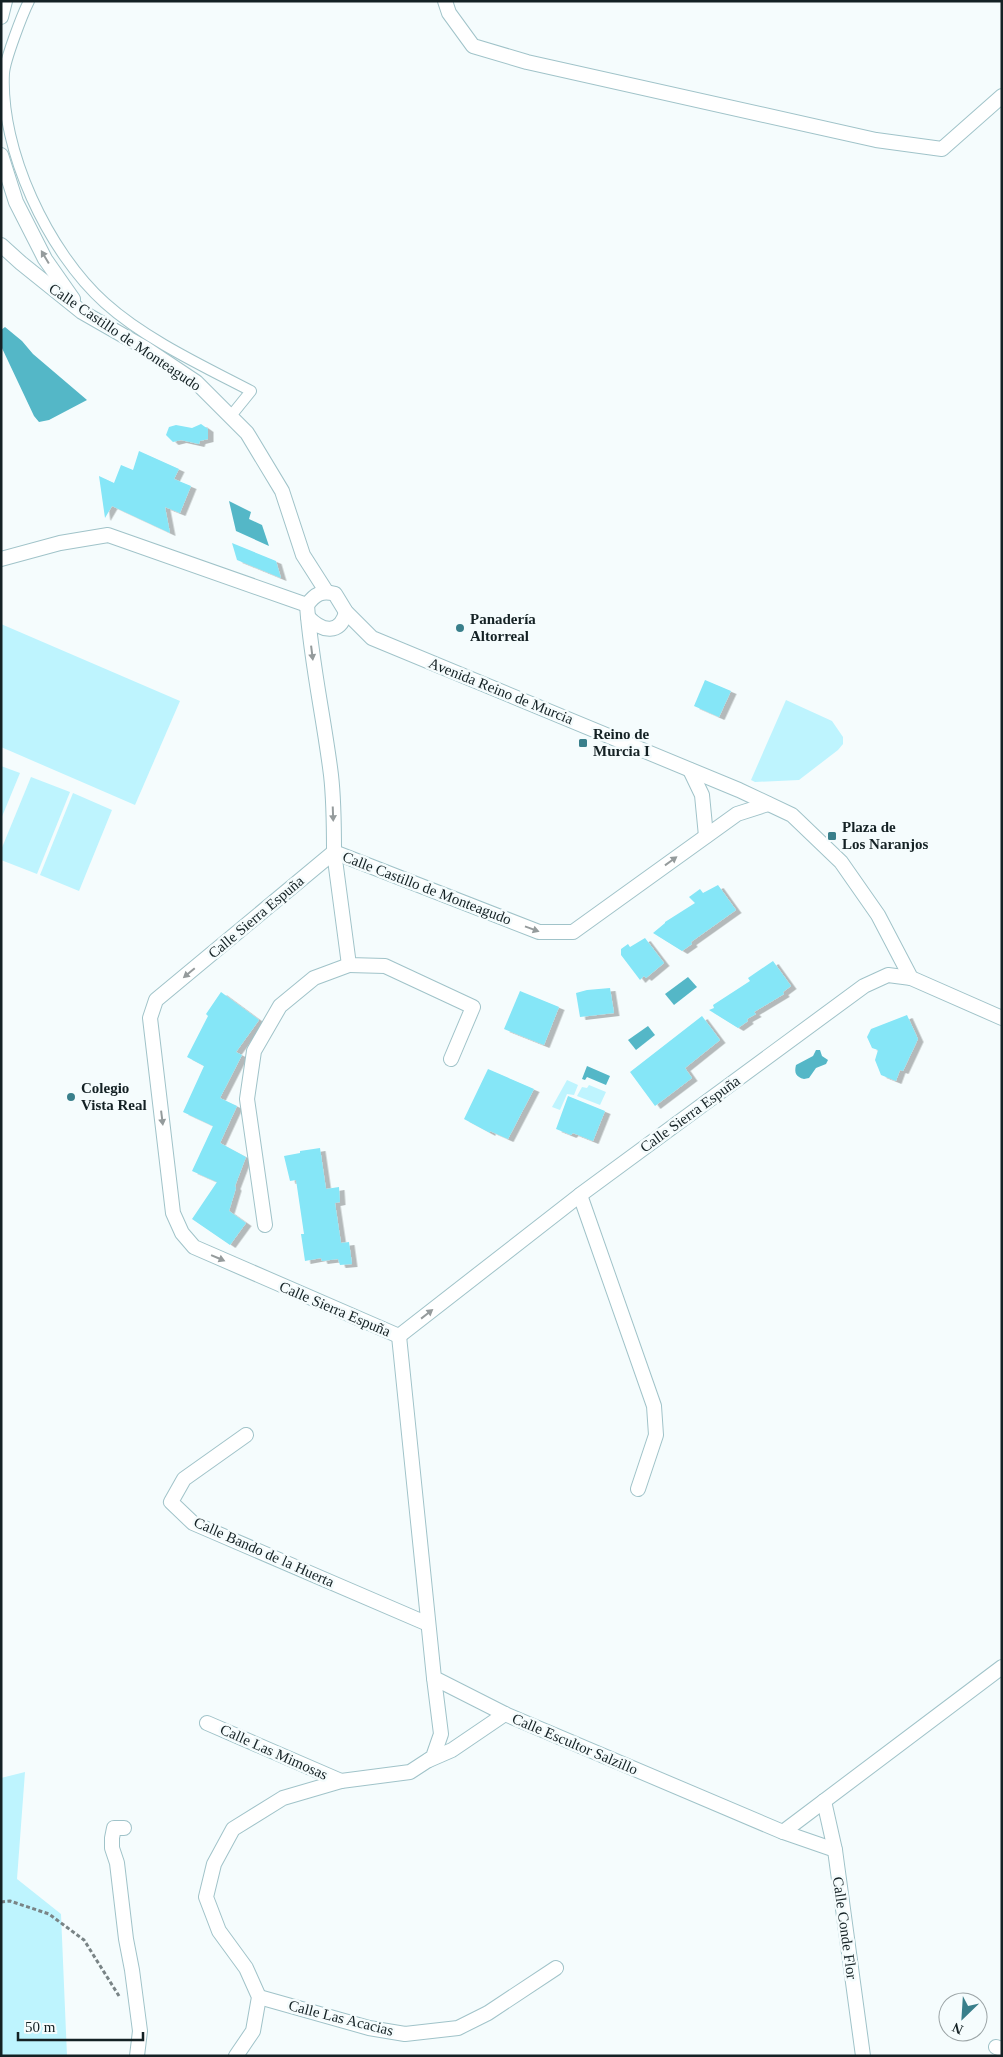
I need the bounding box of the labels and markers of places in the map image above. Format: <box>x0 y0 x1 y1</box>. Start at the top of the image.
place label: Panadería Altorreal <box>470 611 536 644</box>
marker: Panadería Altorreal <box>454 622 466 634</box>
place label: Reino de Murcia I <box>593 726 650 759</box>
marker: Reino de Murcia I <box>577 737 589 749</box>
place label: Plaza de Los Naranjos <box>842 819 928 852</box>
marker: Plaza de Los Naranjos <box>826 830 838 842</box>
place label: Colegio Vista Real <box>81 1080 147 1113</box>
marker: Colegio Vista Real <box>65 1091 77 1103</box>

